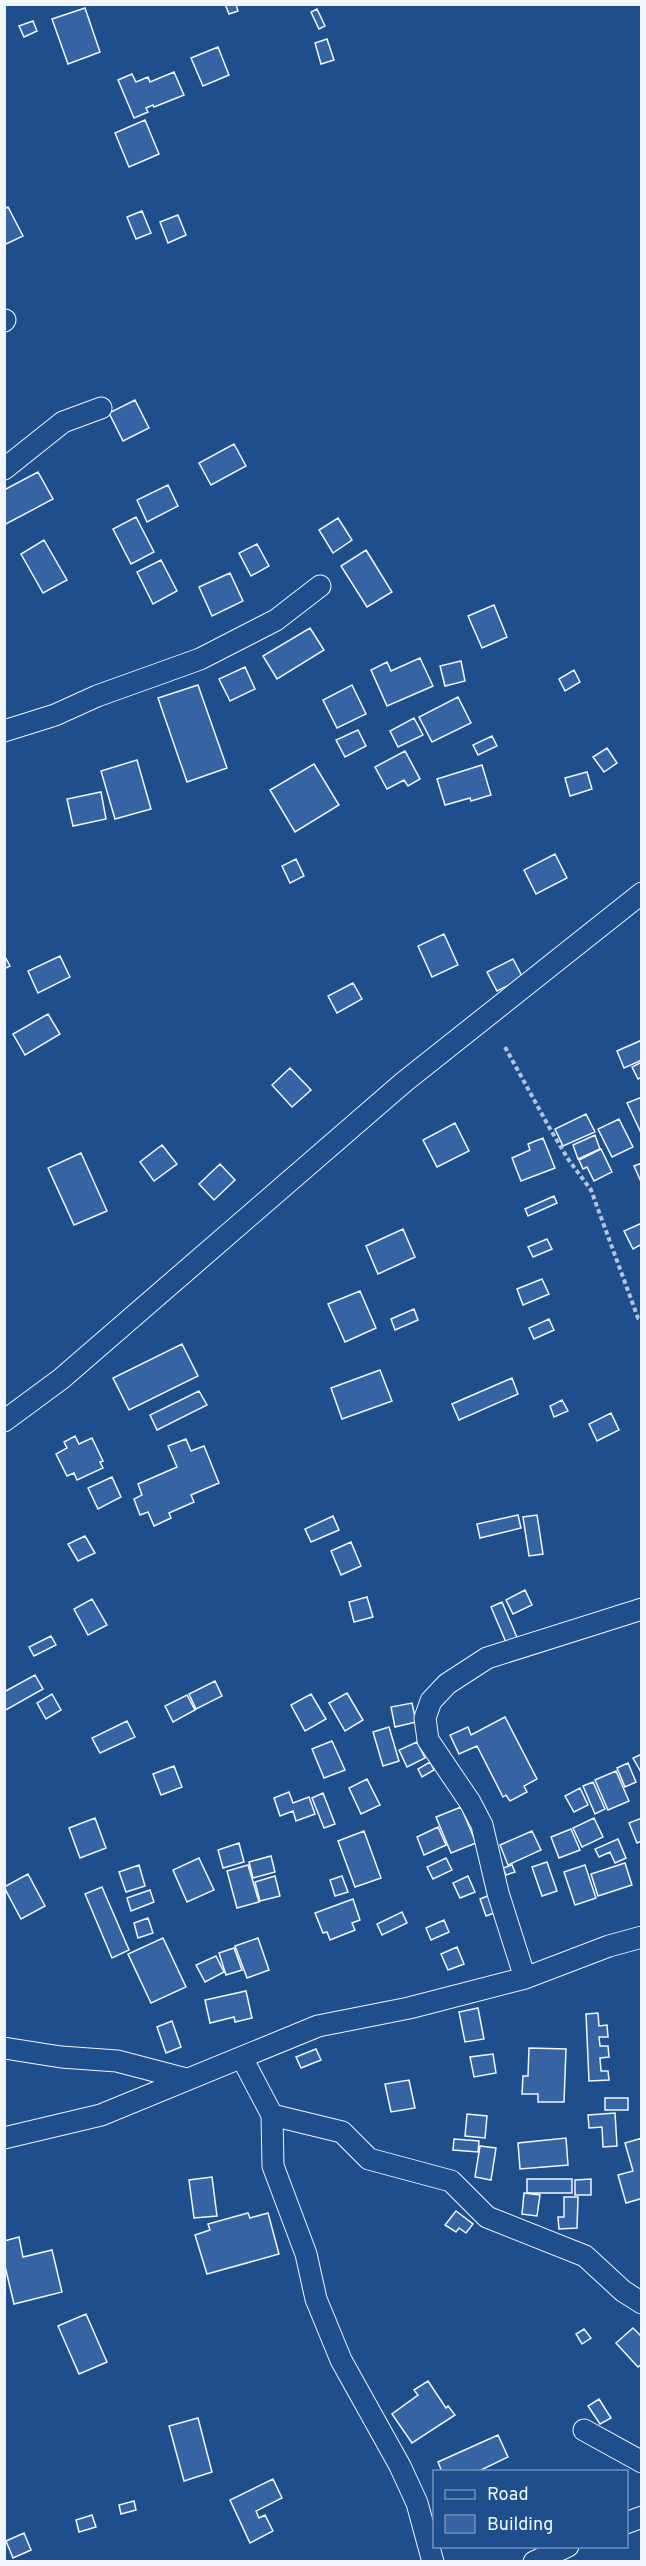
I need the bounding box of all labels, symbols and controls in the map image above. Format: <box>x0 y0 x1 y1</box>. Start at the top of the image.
legend <box>433 2470 628 2548</box>
text: Road <box>487 2484 529 2507</box>
text: Building <box>487 2514 553 2537</box>

